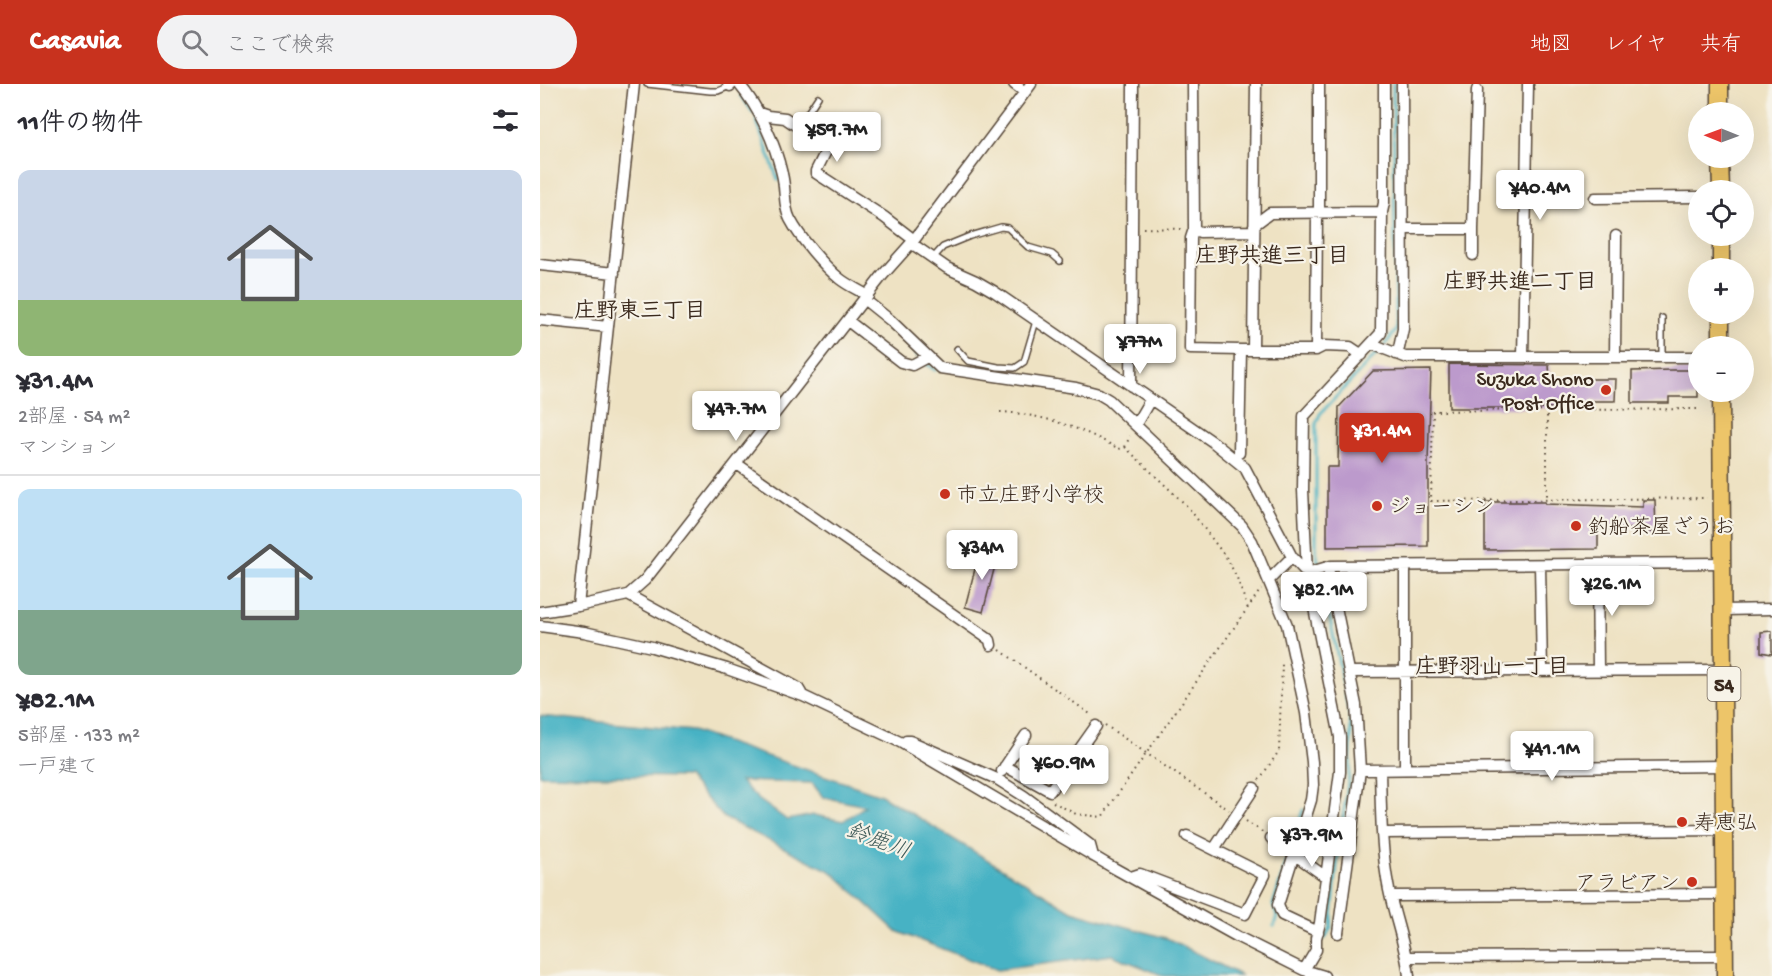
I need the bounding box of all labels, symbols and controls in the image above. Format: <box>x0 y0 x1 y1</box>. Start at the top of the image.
search box <box>157 15 577 69</box>
text: Casavia <box>30 26 121 59</box>
icon: search <box>178 26 211 59</box>
text: ここで検索 <box>226 34 336 60</box>
text: 地図 <box>1530 34 1572 59</box>
text: レイヤ <box>1605 34 1667 59</box>
text: 共有 <box>1700 34 1742 59</box>
north arrow <box>1688 102 1754 168</box>
map controls <box>1688 102 1754 402</box>
icon: filters <box>489 104 522 137</box>
text: 11件の物件 <box>18 110 143 141</box>
pin: ¥59.7M <box>788 112 886 163</box>
text: ¥59.7M <box>807 120 867 143</box>
pin: ¥40.4M <box>1491 170 1589 221</box>
text: ¥40.4M <box>1510 178 1570 201</box>
button: locate <box>1688 180 1754 246</box>
icon: home <box>216 209 324 317</box>
district label: 庄野共進三丁目 <box>1195 244 1349 271</box>
button: + <box>1688 258 1754 324</box>
district label: 庄野共進二丁目 <box>1443 270 1597 297</box>
district label: 庄野東三丁目 <box>574 298 706 326</box>
pin: ¥77M <box>1104 324 1176 375</box>
text: ¥77M <box>1118 332 1162 355</box>
button: − <box>1688 336 1754 402</box>
text: ¥31.4M <box>18 368 93 399</box>
place label: Suzuka Shono Post Office <box>1477 369 1595 418</box>
marker: Suzuka Shono Post Office <box>1599 383 1613 397</box>
pin: ¥47.7M <box>687 391 785 442</box>
text: ¥47.7M <box>706 399 766 422</box>
text: 2部屋 · 54 m² <box>18 407 130 430</box>
pin: ¥31.4M <box>1333 413 1431 464</box>
text: ¥31.4M <box>1353 421 1411 444</box>
text: マンション <box>18 438 117 461</box>
place label: 市立庄野小学校 <box>957 484 1104 510</box>
marker: 市立庄野小学校 <box>938 487 952 501</box>
place label: ジョーシン <box>1389 497 1494 522</box>
marker: ジョーシン <box>1370 499 1384 513</box>
place label: 釣船茶屋ざうお <box>1588 516 1735 542</box>
marker: 釣船茶屋ざうお <box>1569 519 1583 533</box>
icon: home <box>216 528 324 636</box>
pin: ¥34M <box>946 530 1018 581</box>
text: ¥34M <box>961 538 1004 561</box>
pin: ¥26.1M <box>1563 566 1661 617</box>
pin: ¥82.1M <box>1275 572 1373 623</box>
text: ¥26.1M <box>1583 574 1641 597</box>
text: ¥82.1M <box>1295 580 1353 603</box>
district label: 庄野羽山一丁目 <box>1415 655 1569 682</box>
road number: 54 <box>1708 667 1740 701</box>
text: ¥82.1M <box>18 687 94 718</box>
text: 5部屋 · 133 m² <box>18 726 140 749</box>
pin: ¥41.1M <box>1503 731 1601 782</box>
text: ¥41.1M <box>1524 739 1580 762</box>
pin: ¥60.9M <box>1015 745 1113 796</box>
text: ¥60.9M <box>1034 753 1094 776</box>
text: 一戸建て <box>18 757 98 780</box>
place label: 寿恵弘 <box>1694 812 1757 838</box>
marker: 寿恵弘 <box>1675 815 1689 829</box>
pin: ¥37.9M <box>1263 817 1361 868</box>
water label: 鈴鹿川 <box>842 818 913 867</box>
text: ¥37.9M <box>1282 825 1342 848</box>
place label: アラビアン <box>1575 873 1680 898</box>
marker: アラビアン <box>1685 875 1699 889</box>

